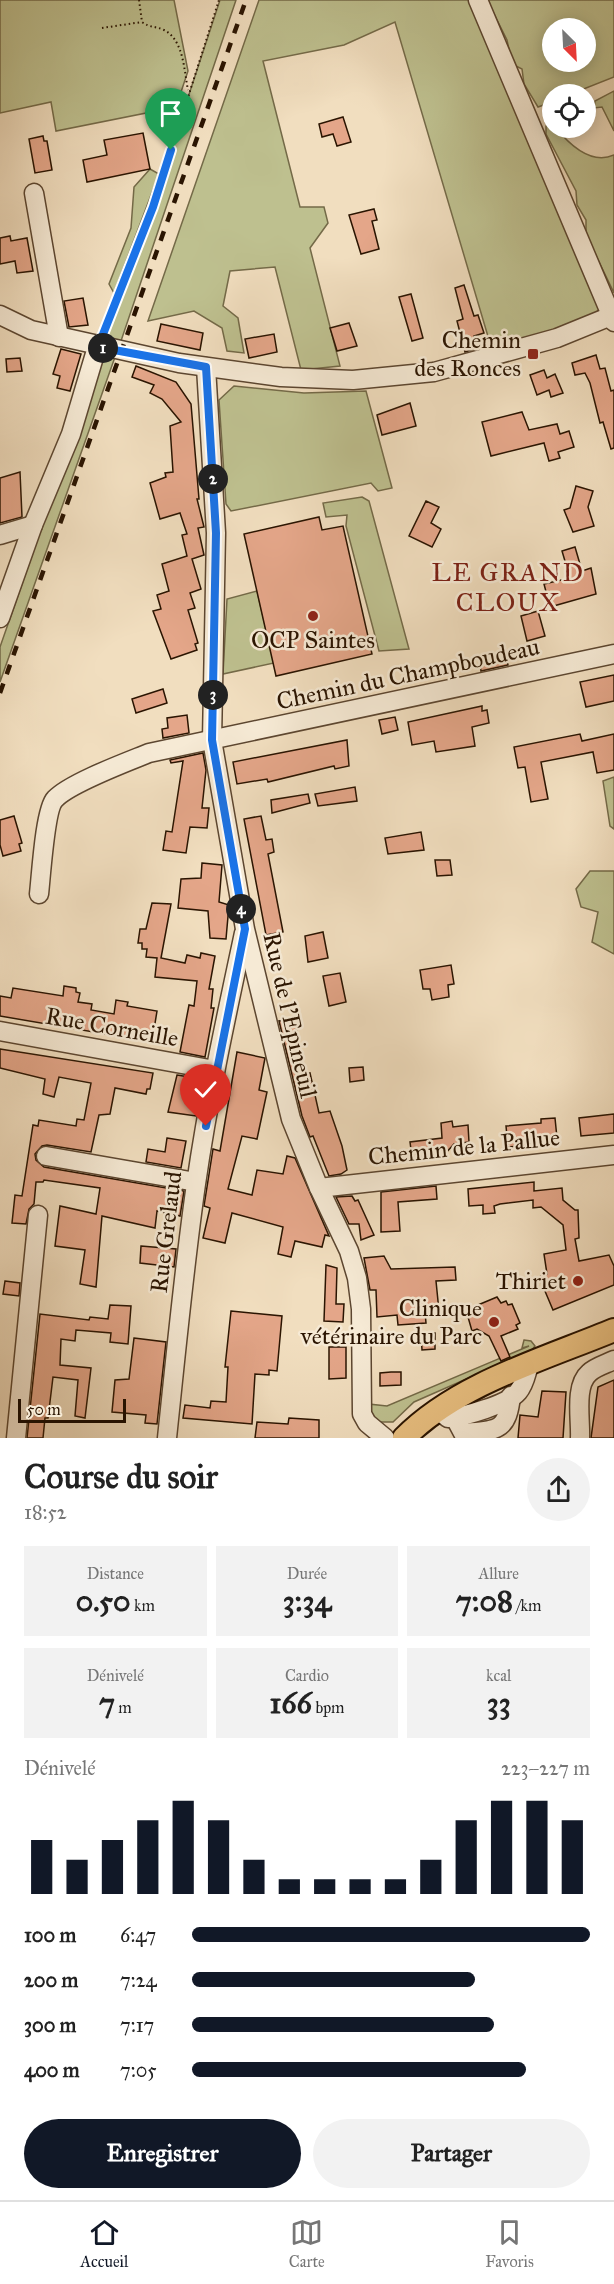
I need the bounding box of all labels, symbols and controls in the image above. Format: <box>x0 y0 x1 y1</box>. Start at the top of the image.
north arrow <box>542 18 596 72</box>
map controls <box>542 18 596 138</box>
button: locate <box>542 84 596 138</box>
pin <box>145 88 196 150</box>
icon: arrive <box>154 97 187 130</box>
place label: Chemin des Ronces <box>414 325 521 383</box>
pin: 1 <box>88 333 118 363</box>
text: 1 <box>100 338 106 357</box>
marker: Chemin des Ronces <box>526 347 540 361</box>
pin: 2 <box>198 464 228 494</box>
text: 2 <box>209 469 217 488</box>
district label: LE GRAND CLOUX <box>432 556 584 618</box>
marker: OCP Saintes <box>306 609 320 623</box>
place label: OCP Saintes <box>251 625 375 655</box>
street label: Chemin du Champboudeau <box>274 631 543 717</box>
pin: 3 <box>198 680 228 710</box>
text: 3 <box>210 685 216 704</box>
pin: 4 <box>226 894 256 924</box>
text: 4 <box>237 899 245 918</box>
street label: Rue de l'Epineuil <box>256 929 324 1101</box>
street label: Rue Corneille <box>43 1001 181 1053</box>
pin <box>180 1064 231 1126</box>
icon: check <box>189 1073 222 1106</box>
street label: Chemin de la Pallue <box>367 1122 561 1172</box>
street label: Rue Grelaud <box>144 1169 188 1295</box>
place label: Thiriet <box>496 1266 567 1296</box>
marker: Thiriet <box>571 1274 585 1288</box>
place label: Clinique vétérinaire du Parc <box>300 1293 482 1351</box>
marker: Clinique vétérinaire du Parc <box>487 1315 501 1329</box>
scale bar <box>18 1396 126 1424</box>
text: 50 m <box>27 1400 61 1419</box>
text: Course du soir <box>24 1457 218 1497</box>
button: share <box>527 1458 590 1521</box>
text: 18:52 <box>24 1500 67 1524</box>
text: Distance <box>87 1564 144 1583</box>
text: Durée <box>287 1564 327 1583</box>
text: Allure <box>478 1564 519 1583</box>
text: 0.50 <box>76 1583 131 1619</box>
text: 3:34 <box>283 1583 331 1619</box>
text: 7:08 <box>456 1583 513 1619</box>
text: km <box>131 1596 155 1615</box>
text: /km <box>513 1596 541 1615</box>
text: Dénivelé <box>87 1666 144 1685</box>
text: Cardio <box>285 1666 329 1685</box>
text: kcal <box>486 1666 511 1685</box>
text: 7 <box>99 1685 115 1721</box>
text: 166 <box>269 1685 312 1721</box>
text: 33 <box>487 1685 511 1721</box>
text: m <box>115 1698 132 1717</box>
text: bpm <box>312 1698 345 1717</box>
text: Dénivelé <box>24 1756 96 1780</box>
text: 223–227 m <box>501 1756 590 1780</box>
text: 100 m <box>24 1923 76 1947</box>
text: 6:47 <box>120 1923 156 1947</box>
text: 200 m <box>24 1968 78 1992</box>
text: 7:24 <box>120 1968 157 1992</box>
text: 300 m <box>24 2013 76 2037</box>
text: 7:17 <box>120 2013 154 2037</box>
text: 400 m <box>24 2058 80 2082</box>
text: 7:05 <box>120 2058 157 2082</box>
button: Enregistrer <box>24 2119 301 2188</box>
button: Partager <box>313 2119 590 2188</box>
tab: Accueil <box>80 2216 128 2271</box>
tab: Carte <box>289 2216 325 2271</box>
tab: Favoris <box>485 2216 534 2271</box>

